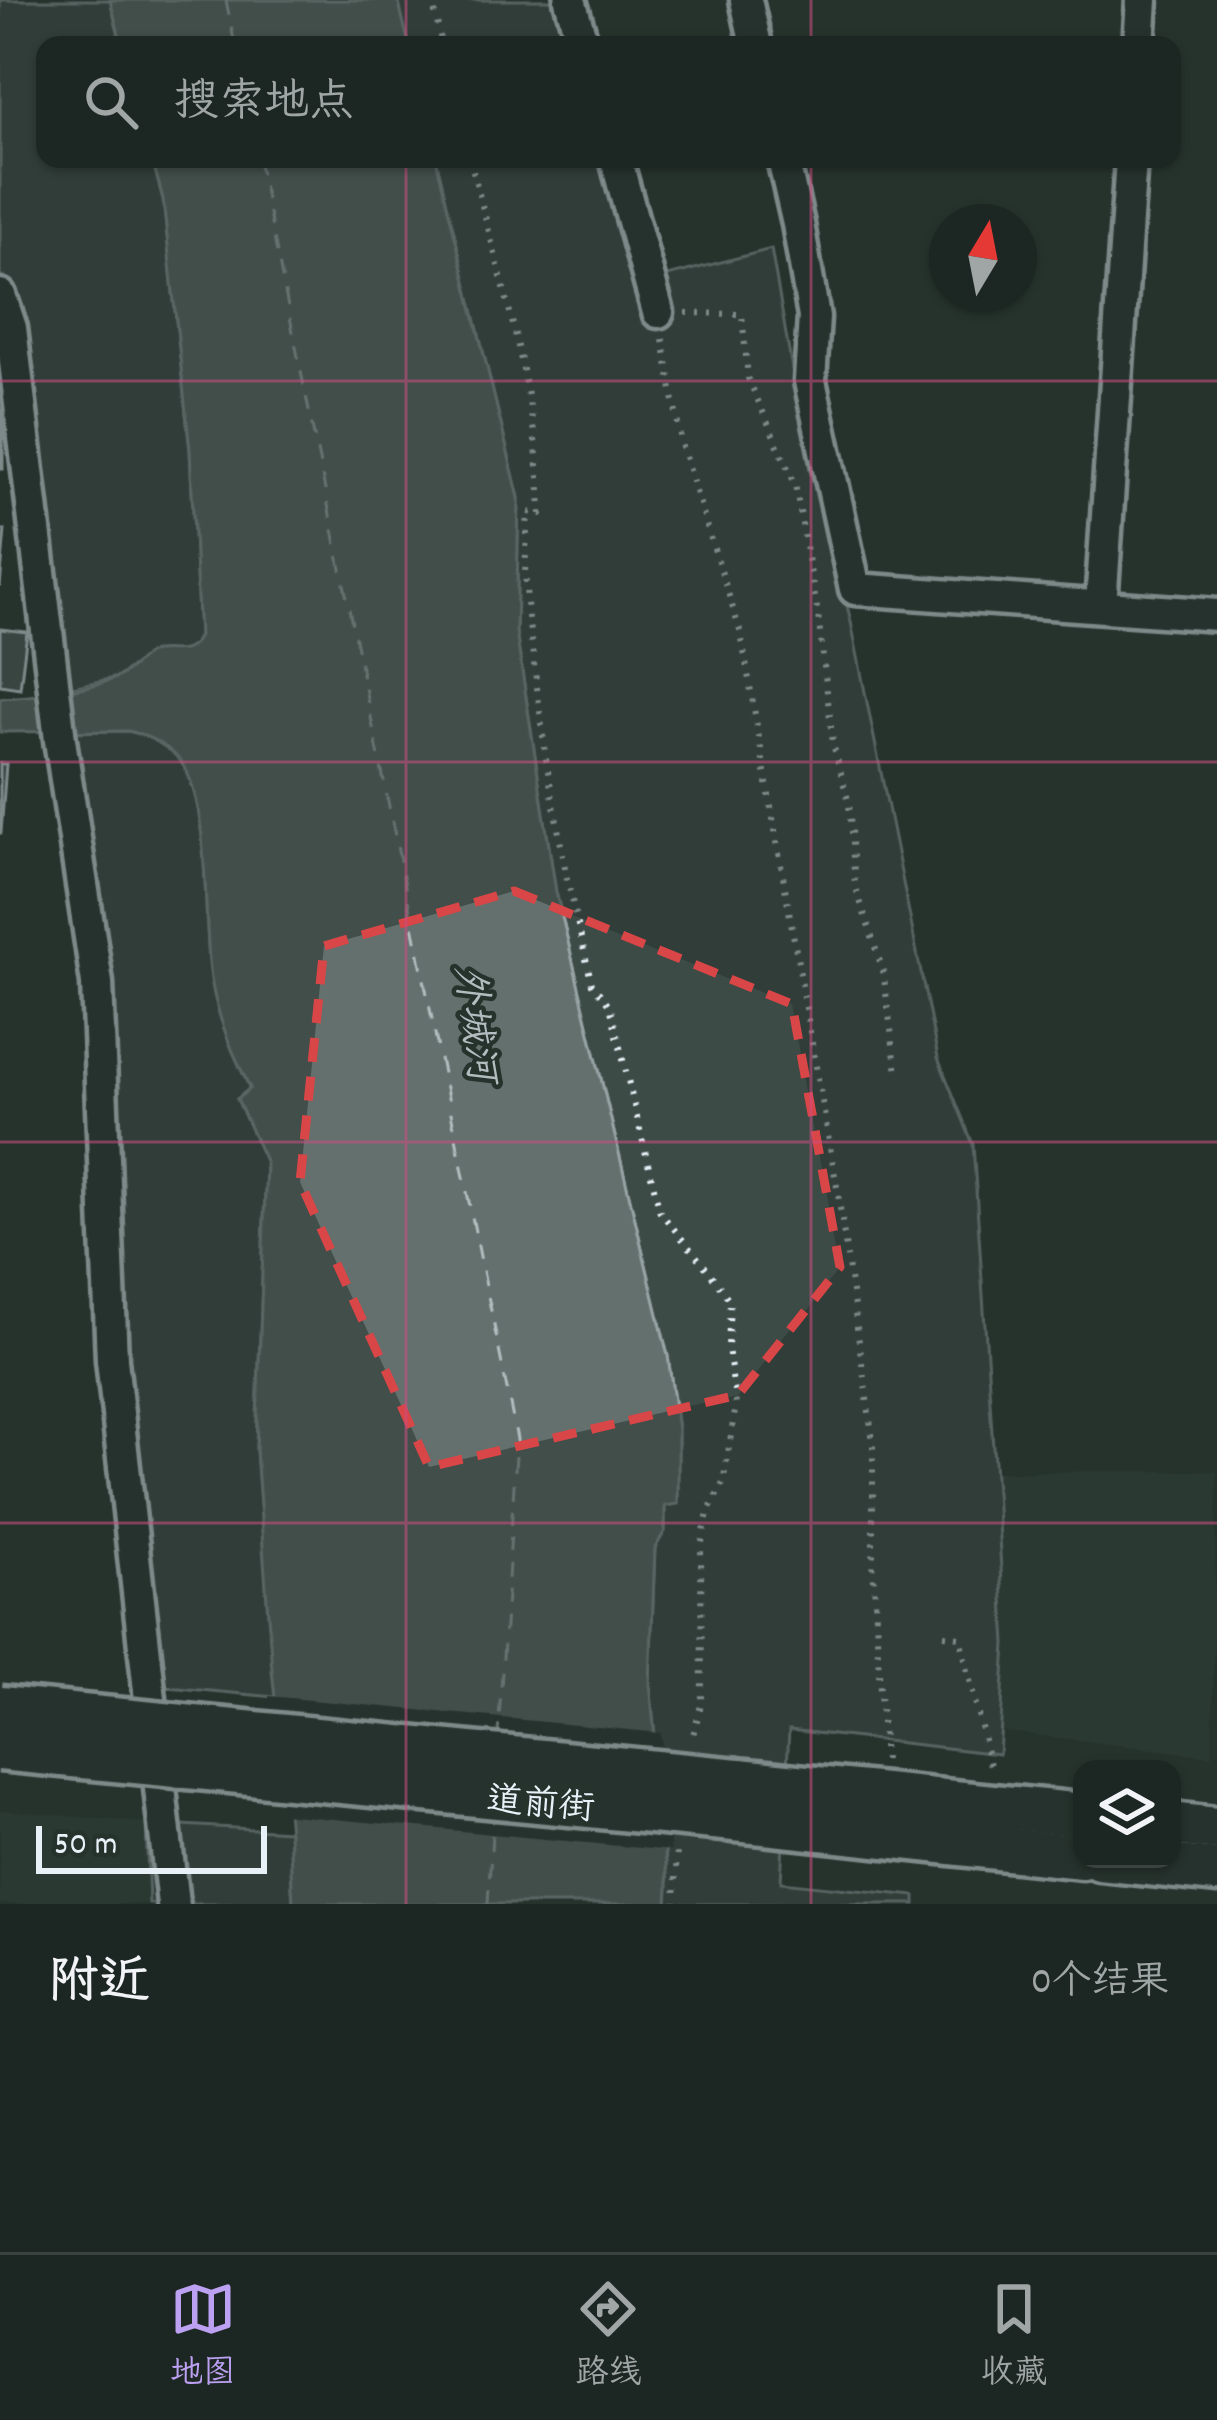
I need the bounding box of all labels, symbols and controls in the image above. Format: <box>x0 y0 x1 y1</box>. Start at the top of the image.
search box <box>36 36 1181 168</box>
icon: search <box>78 69 144 135</box>
text: 搜索地点 <box>174 73 354 137</box>
north arrow <box>929 204 1037 312</box>
water label: 外城河 <box>437 962 507 1091</box>
map controls <box>1073 1760 1181 1868</box>
button: layers <box>1073 1760 1181 1868</box>
street label: 道前街 <box>484 1776 597 1838</box>
scale bar <box>36 1820 267 1873</box>
text: 50 m <box>54 1823 118 1870</box>
text: 附近 <box>48 1950 150 2022</box>
text: 0个结果 <box>1031 1957 1169 2012</box>
tab: 地图 <box>170 2276 236 2399</box>
tab: 路线 <box>575 2276 641 2399</box>
tab: 收藏 <box>981 2276 1047 2399</box>

